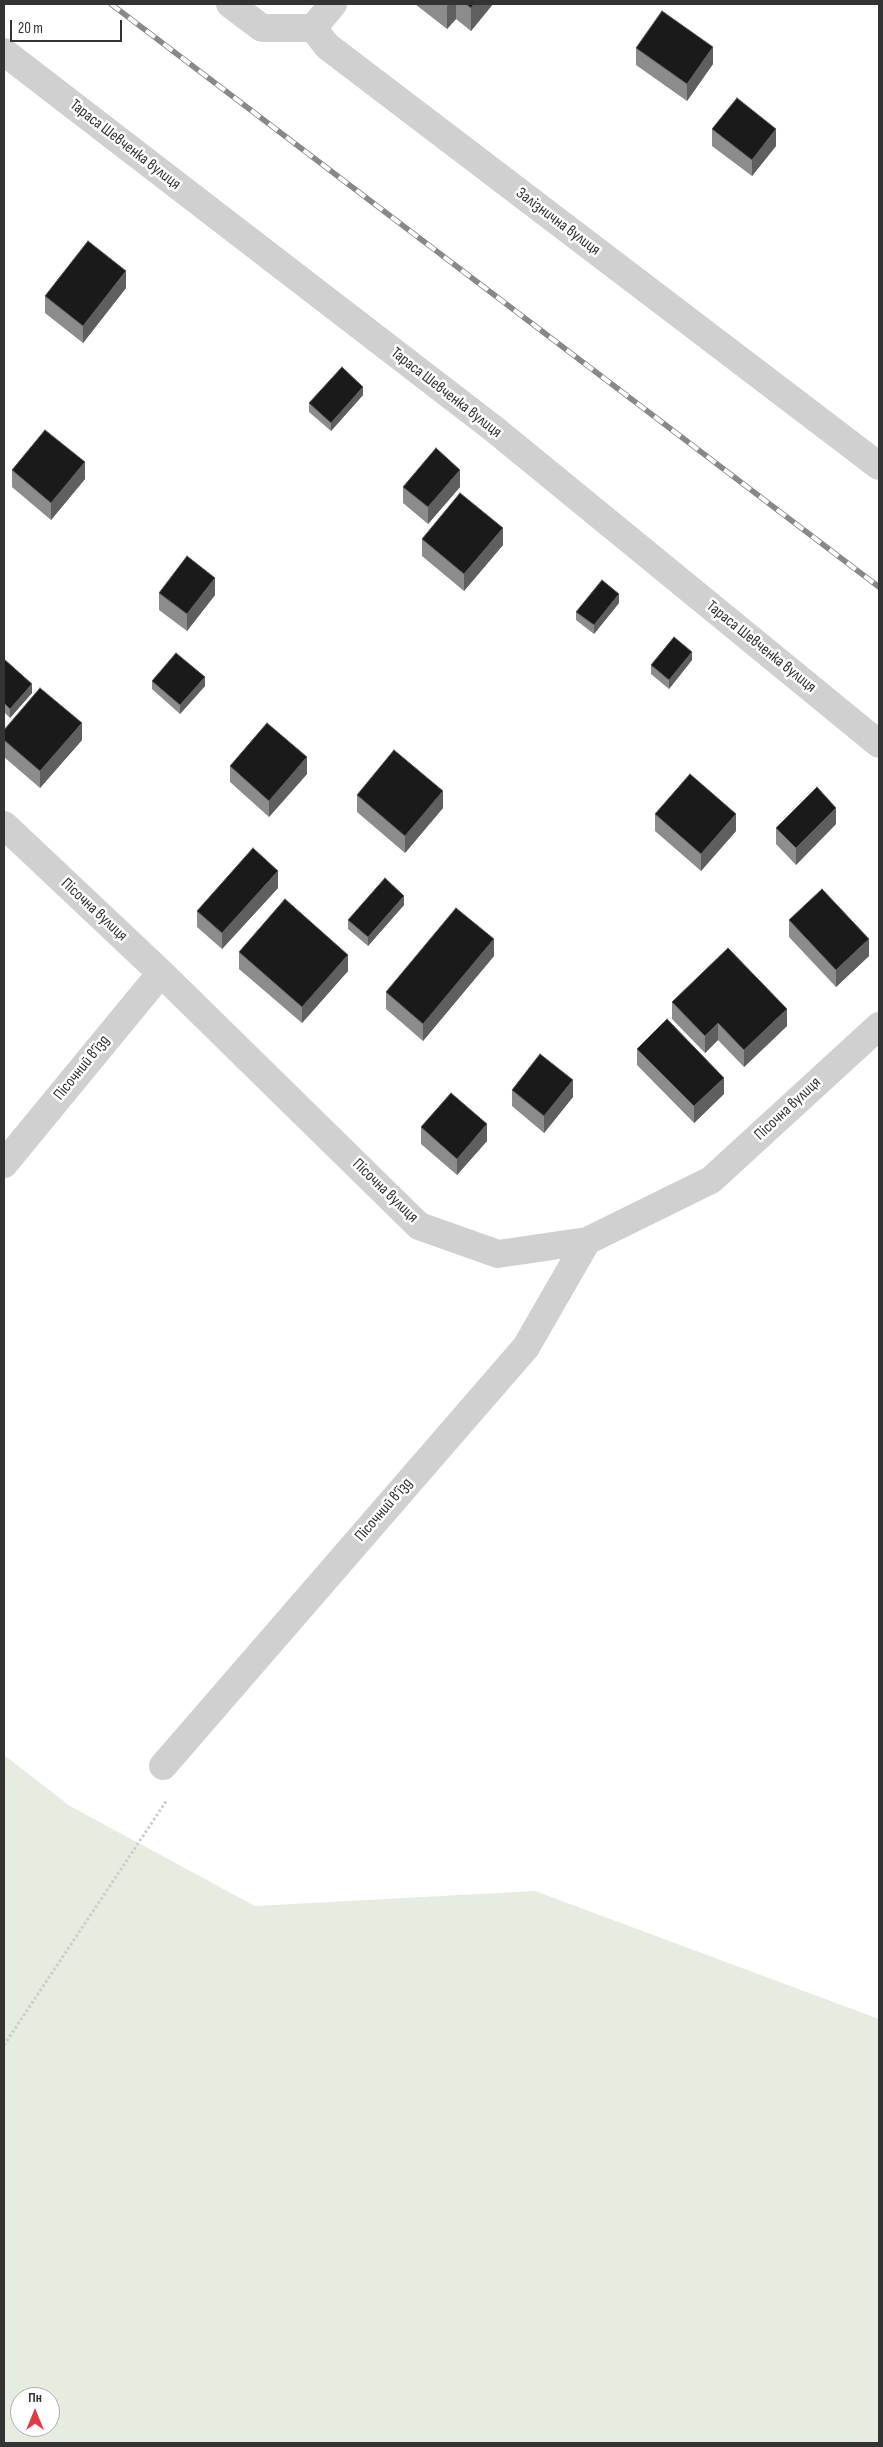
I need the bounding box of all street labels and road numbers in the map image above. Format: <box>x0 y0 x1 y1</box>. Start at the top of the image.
street label: Тараса Шевченка вулиця <box>66 96 184 194</box>
street label: Залізнична вулиця <box>512 184 604 260</box>
street label: Тараса Шевченка вулиця <box>387 344 505 442</box>
street label: Тараса Шевченка вулиця <box>702 597 820 697</box>
street label: Пісочна вулиця <box>57 874 131 946</box>
street label: Пісочний в’їзд <box>50 1032 114 1104</box>
street label: Пісочна вулиця <box>751 1073 825 1145</box>
street label: Пісочна вулиця <box>348 1155 422 1227</box>
street label: Пісочний в’їзд <box>351 1474 417 1546</box>

